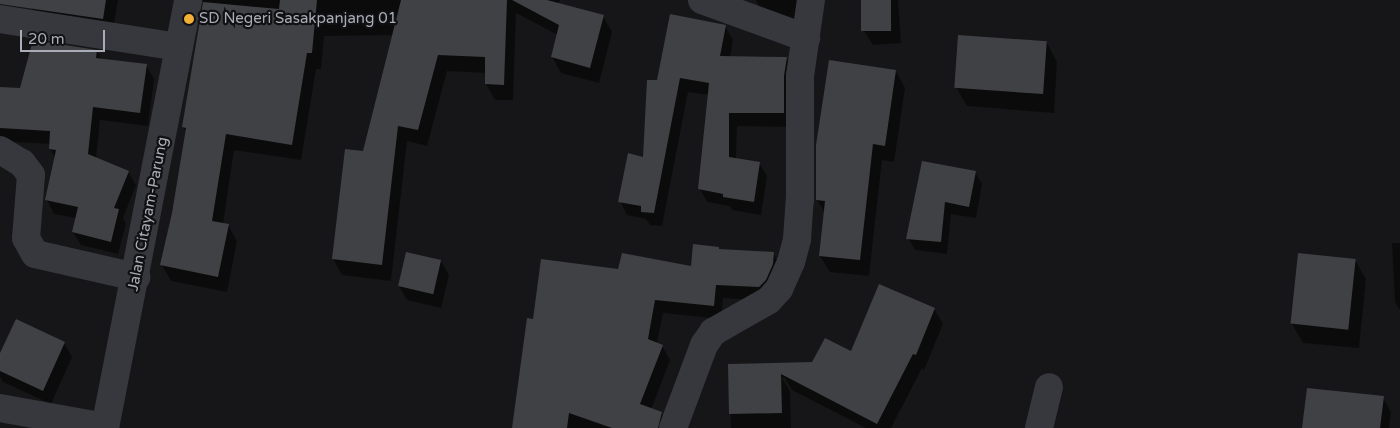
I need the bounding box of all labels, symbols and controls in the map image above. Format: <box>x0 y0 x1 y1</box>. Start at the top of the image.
place label: SD Negeri Sasakpanjang 01 <box>199 10 397 28</box>
marker: SD Negeri Sasakpanjang 01 <box>183 13 195 25</box>
scale bar <box>22 20 108 52</box>
text: 20 m <box>28 30 65 48</box>
street label: Jalan Citayam-Parung <box>124 135 172 293</box>

